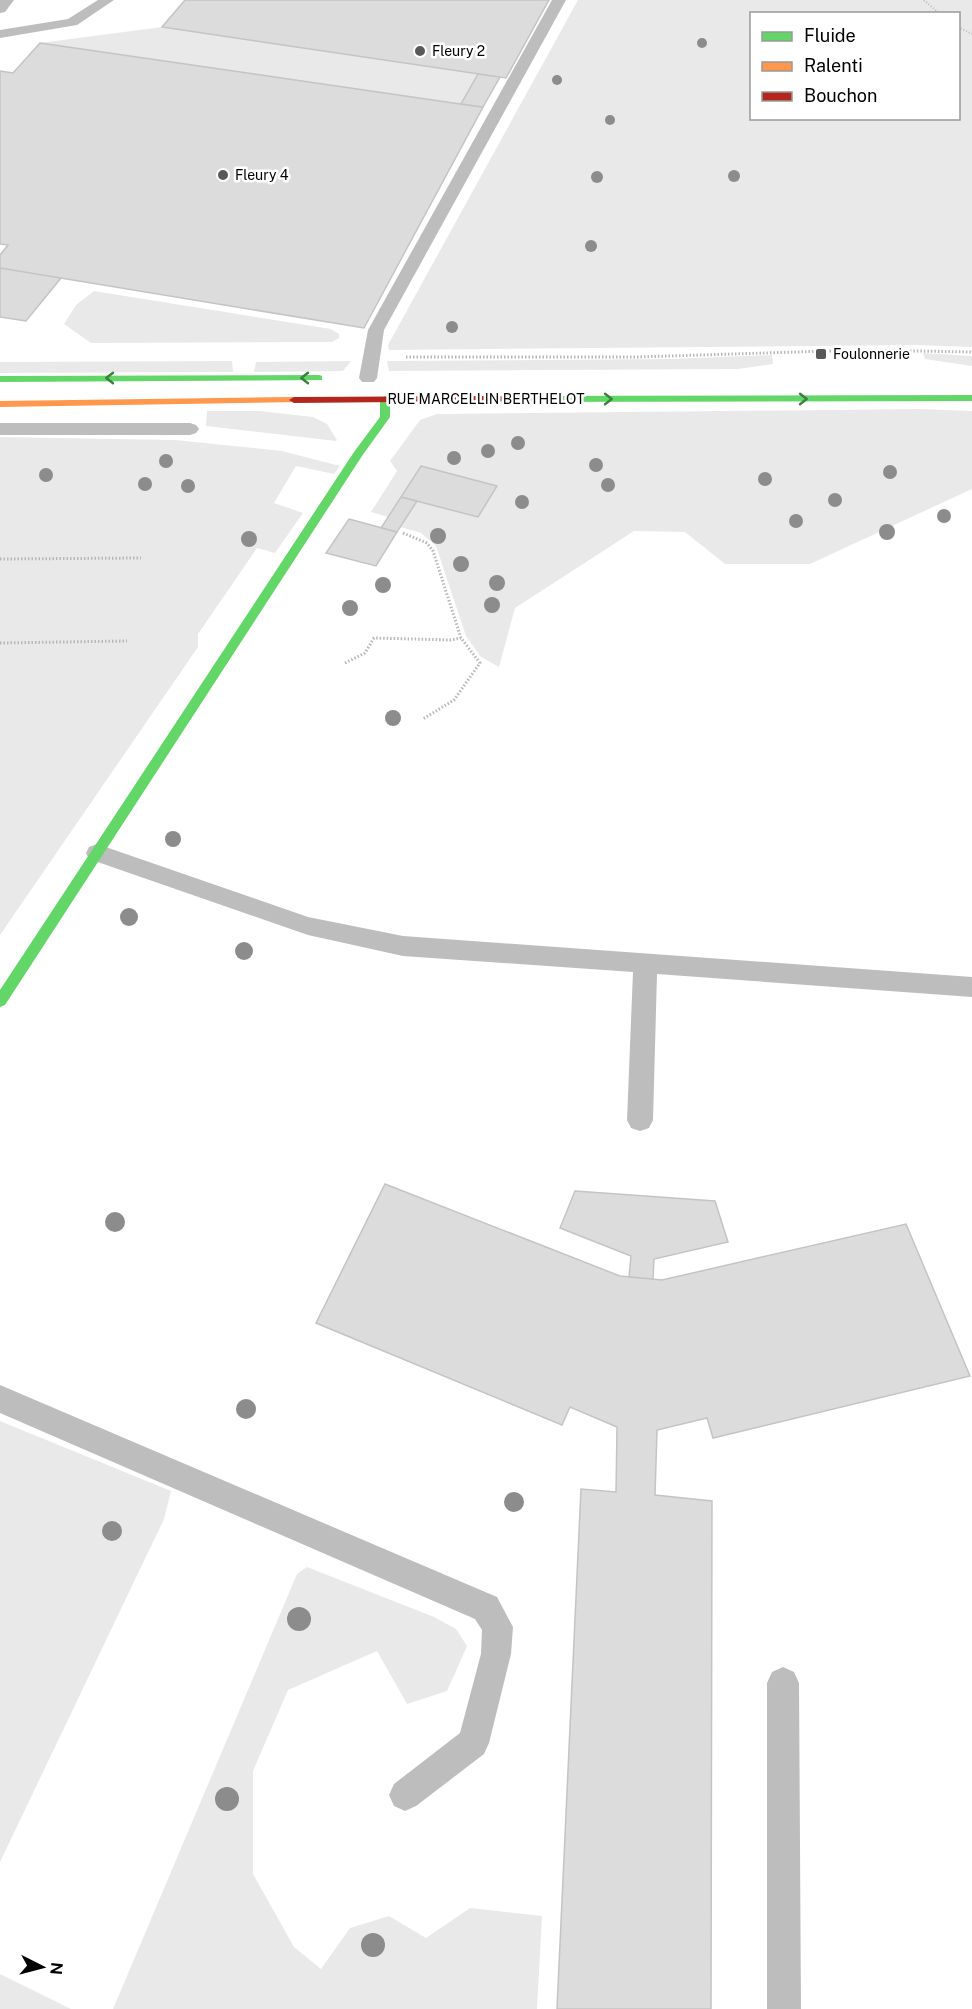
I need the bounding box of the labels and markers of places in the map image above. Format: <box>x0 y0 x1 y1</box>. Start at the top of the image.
place label: Fleury 2 <box>432 43 485 59</box>
marker: Fleury 2 <box>413 44 427 58</box>
place label: Fleury 4 <box>235 167 289 183</box>
marker: Fleury 4 <box>216 168 230 182</box>
place label: Foulonnerie <box>833 346 910 362</box>
marker: Foulonnerie <box>814 347 828 361</box>

